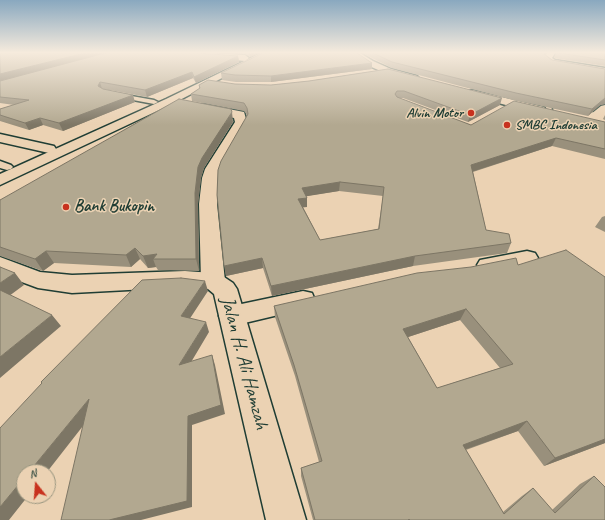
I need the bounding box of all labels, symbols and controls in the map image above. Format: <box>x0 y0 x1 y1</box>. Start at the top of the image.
place label: Alvin Motor <box>406 105 463 121</box>
marker: Alvin Motor <box>466 108 476 118</box>
place label: SMBC Indonesia <box>515 117 597 133</box>
marker: SMBC Indonesia <box>502 120 512 130</box>
place label: Bank Bukopin <box>74 197 154 217</box>
marker: Bank Bukopin <box>61 202 71 212</box>
street label: Jalan H. Ali Hamzah <box>215 294 273 432</box>
north arrow <box>16 464 56 504</box>
text: N <box>27 466 38 481</box>

